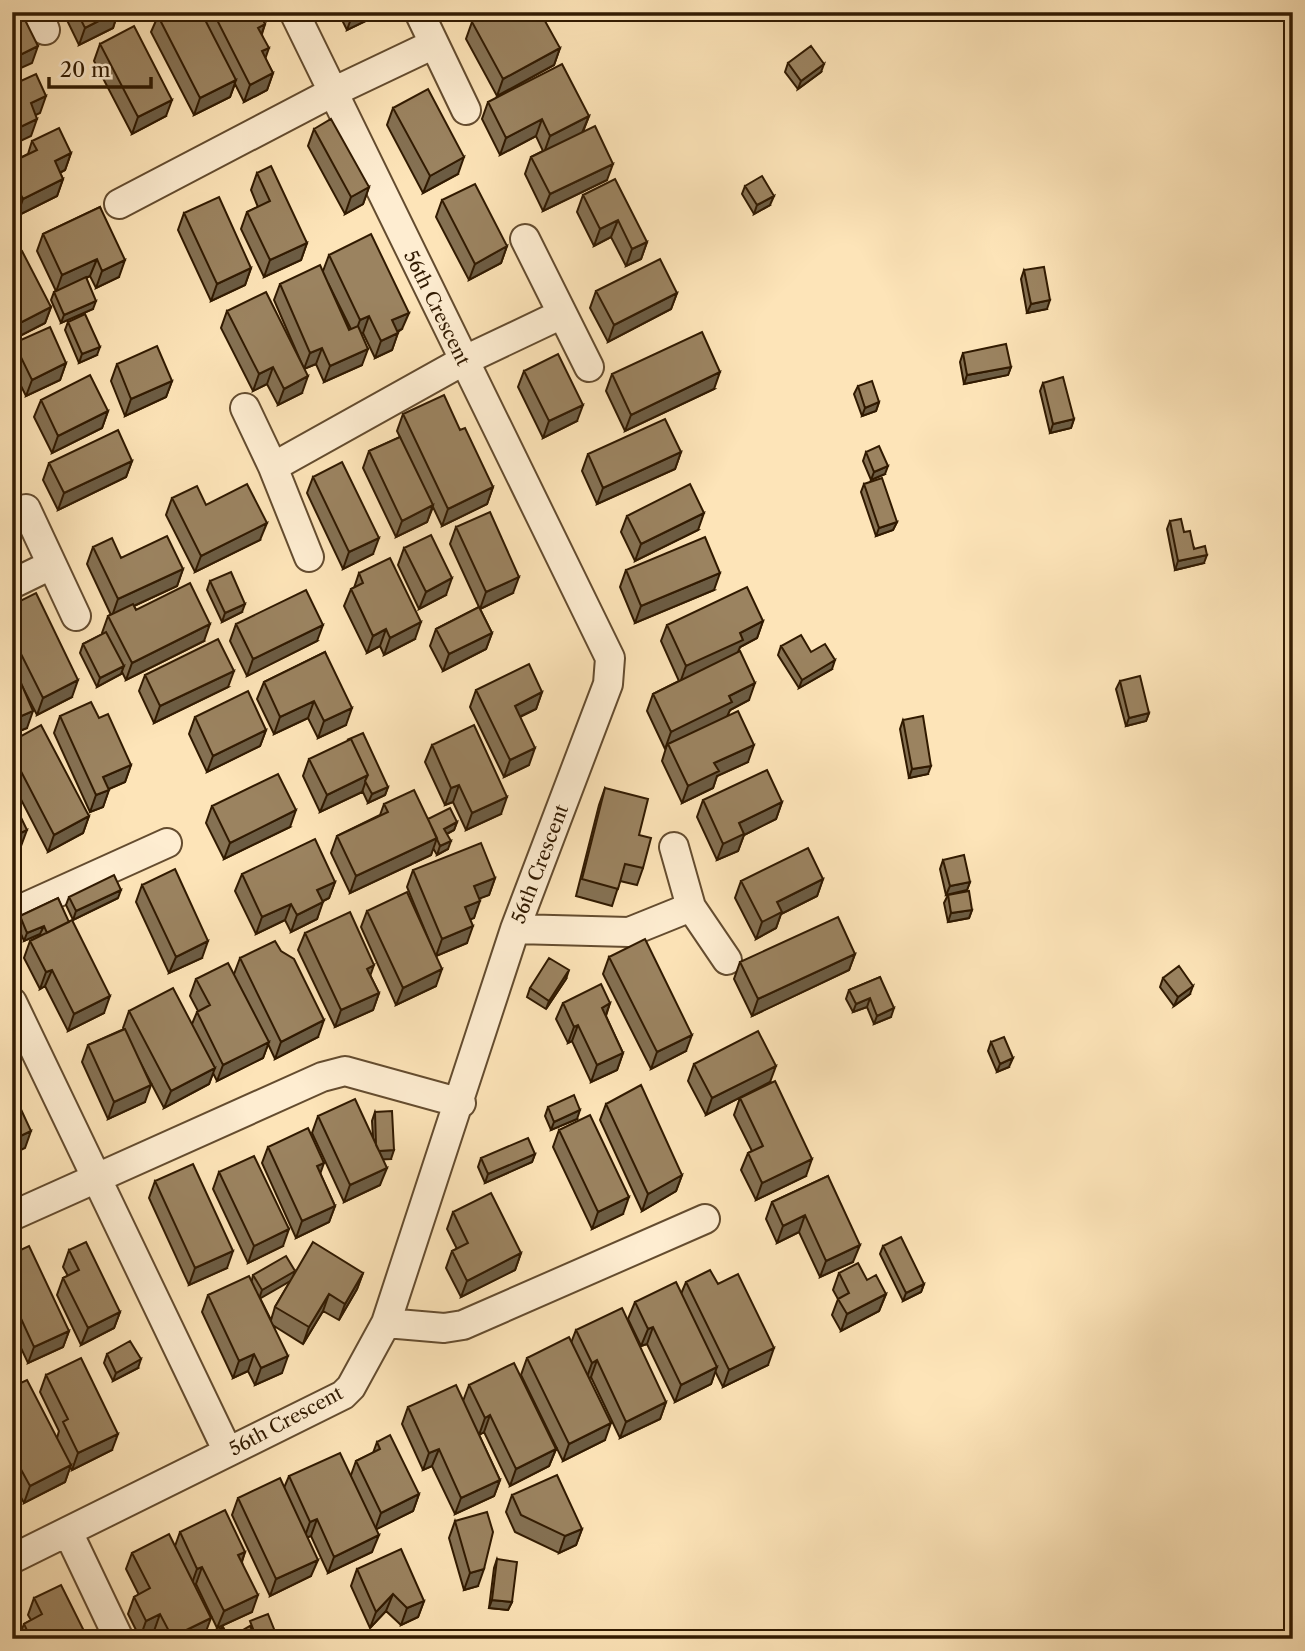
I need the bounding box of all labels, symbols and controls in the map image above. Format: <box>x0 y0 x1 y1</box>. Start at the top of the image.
scale bar <box>49 46 150 90</box>
text: 20 m <box>60 57 111 82</box>
street label: 56th Crescent <box>399 246 475 370</box>
street label: 56th Crescent <box>507 801 573 927</box>
street label: 56th Crescent <box>225 1381 347 1461</box>

